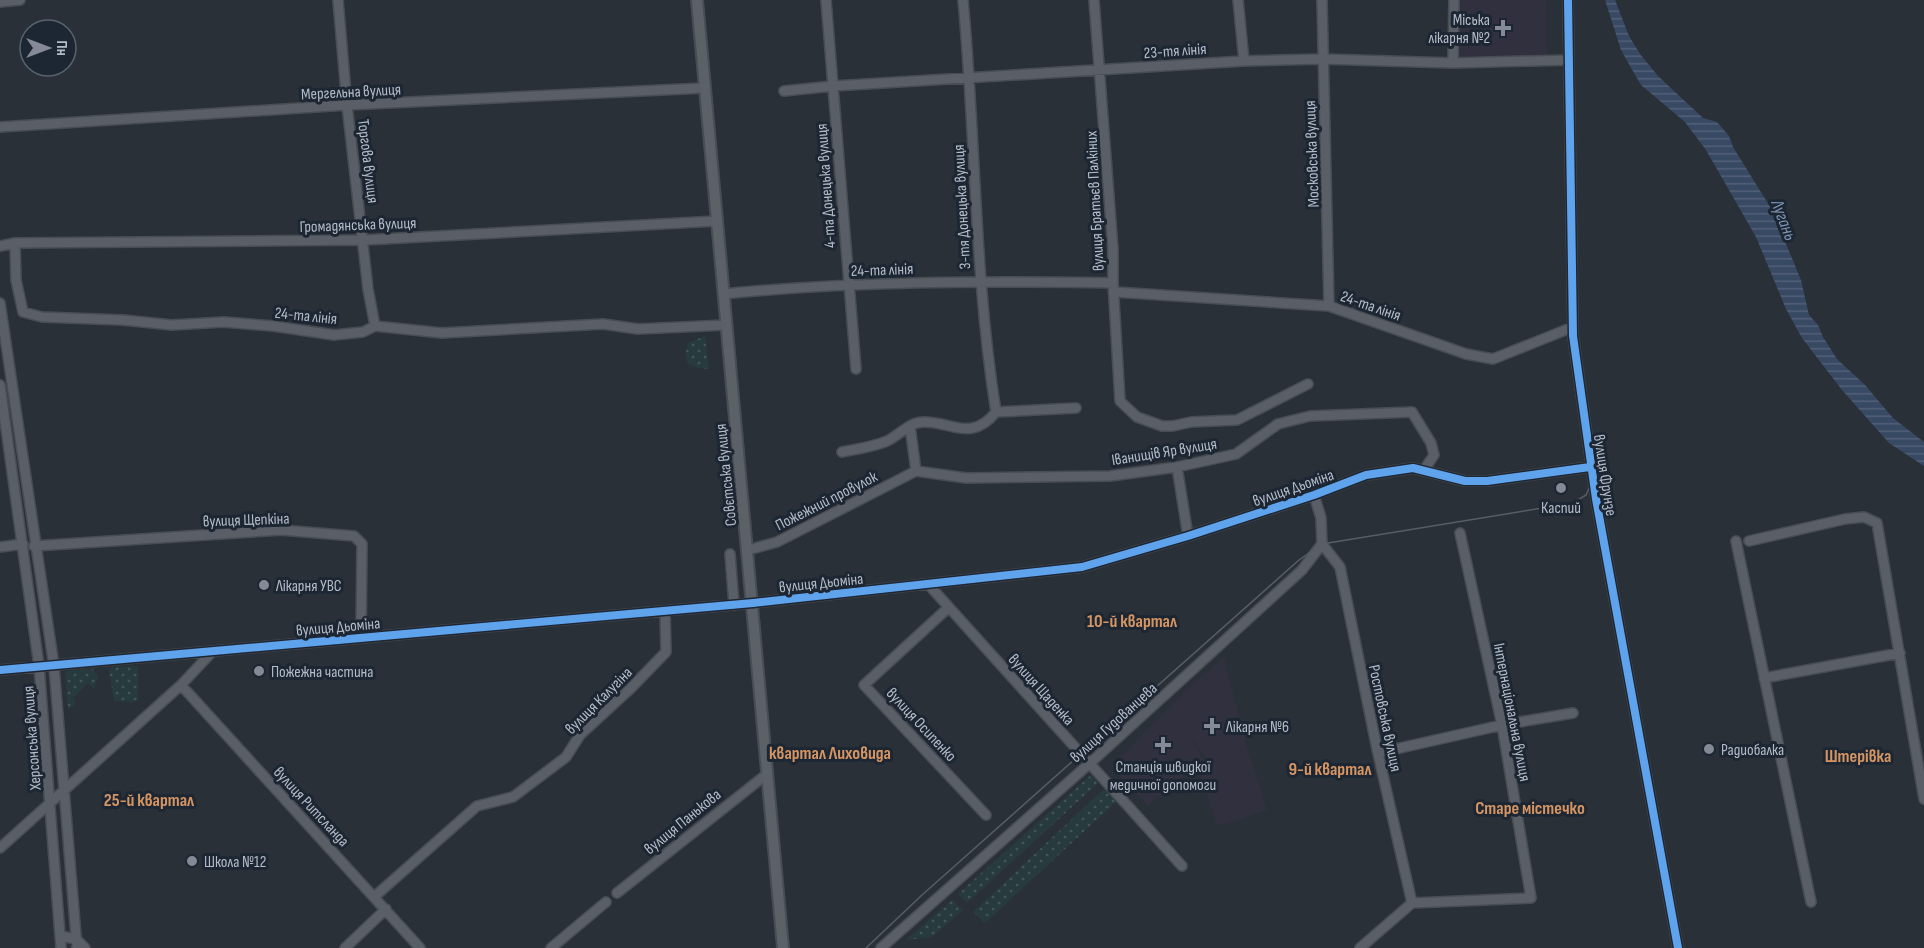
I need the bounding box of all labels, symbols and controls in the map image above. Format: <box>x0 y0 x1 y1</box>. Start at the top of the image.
place label: Міська лікарня №2 <box>1429 11 1490 48</box>
north arrow <box>18 18 78 78</box>
marker: Міська лікарня №2 <box>1494 19 1512 37</box>
text: Пн <box>52 40 71 56</box>
street label: 23-тя лінія <box>1143 40 1207 63</box>
street label: Мергельна вулиця <box>301 80 402 105</box>
street label: Московська вулиця <box>1301 100 1324 208</box>
street label: Торгова вулиця <box>353 118 382 204</box>
street label: 4-та Донецька вулиця <box>813 123 840 249</box>
street label: вулиця Братьєв Палкіних <box>1082 130 1109 272</box>
street label: 3-тя Донецька вулиця <box>950 144 975 270</box>
water label: Лугань <box>1766 196 1801 244</box>
street label: Громадянська вулиця <box>299 214 417 237</box>
street label: 24-та лінія <box>850 260 914 281</box>
street label: 24-та лінія <box>1338 287 1403 326</box>
street label: 24-та лінія <box>274 304 338 329</box>
street label: Совєтська вулиця <box>712 423 741 527</box>
street label: вулиця Фрунзе <box>1589 433 1620 517</box>
street label: Іванищів Яр вулиця <box>1110 435 1218 470</box>
street label: вулиця Дьоміна <box>1250 466 1337 511</box>
street label: Пожежний провулок <box>772 467 882 535</box>
marker: Каспий <box>1554 481 1568 495</box>
place label: Каспий <box>1541 499 1581 518</box>
street label: вулиця Щепкіна <box>202 509 290 532</box>
street label: вулиця Дьоміна <box>778 570 864 597</box>
place label: Лікарня УВС <box>275 577 342 596</box>
marker: Лікарня УВС <box>257 578 271 592</box>
district label: 10-й квартал <box>1087 611 1178 632</box>
street label: вулиця Дьоміна <box>295 614 381 641</box>
street label: Інтернаціональна вулиця <box>1489 642 1534 783</box>
street label: вулиця Щаденка <box>1004 650 1078 730</box>
place label: Пожежна частина <box>271 663 373 682</box>
street label: Ростовська вулиця <box>1364 663 1405 773</box>
marker: Пожежна частина <box>252 664 266 678</box>
street label: вулиця Калугіна <box>562 664 637 739</box>
street label: вулиця Гудованцева <box>1067 679 1161 767</box>
street label: вулиця Осипенко <box>882 684 960 766</box>
street label: Херсонська вулиця <box>19 685 46 792</box>
marker: Лікарня №6 <box>1203 717 1221 735</box>
place label: Лікарня №6 <box>1225 718 1289 737</box>
marker: Станція швидкої медичної допомоги <box>1154 736 1172 754</box>
place label: Радиобалка <box>1721 741 1784 760</box>
marker: Радиобалка <box>1702 742 1716 756</box>
district label: квартал Лиховида <box>769 743 891 764</box>
district label: Штерівка <box>1825 746 1891 767</box>
place label: Станція швидкої медичної допомоги <box>1110 758 1216 795</box>
district label: 9-й квартал <box>1288 759 1372 780</box>
street label: вулиця Ритсланда <box>269 763 353 851</box>
street label: вулиця Панькова <box>641 785 725 859</box>
district label: 25-й квартал <box>104 790 195 811</box>
district label: Старе містечко <box>1475 798 1585 819</box>
place label: Школа №12 <box>204 853 266 872</box>
marker: Школа №12 <box>185 854 199 868</box>

